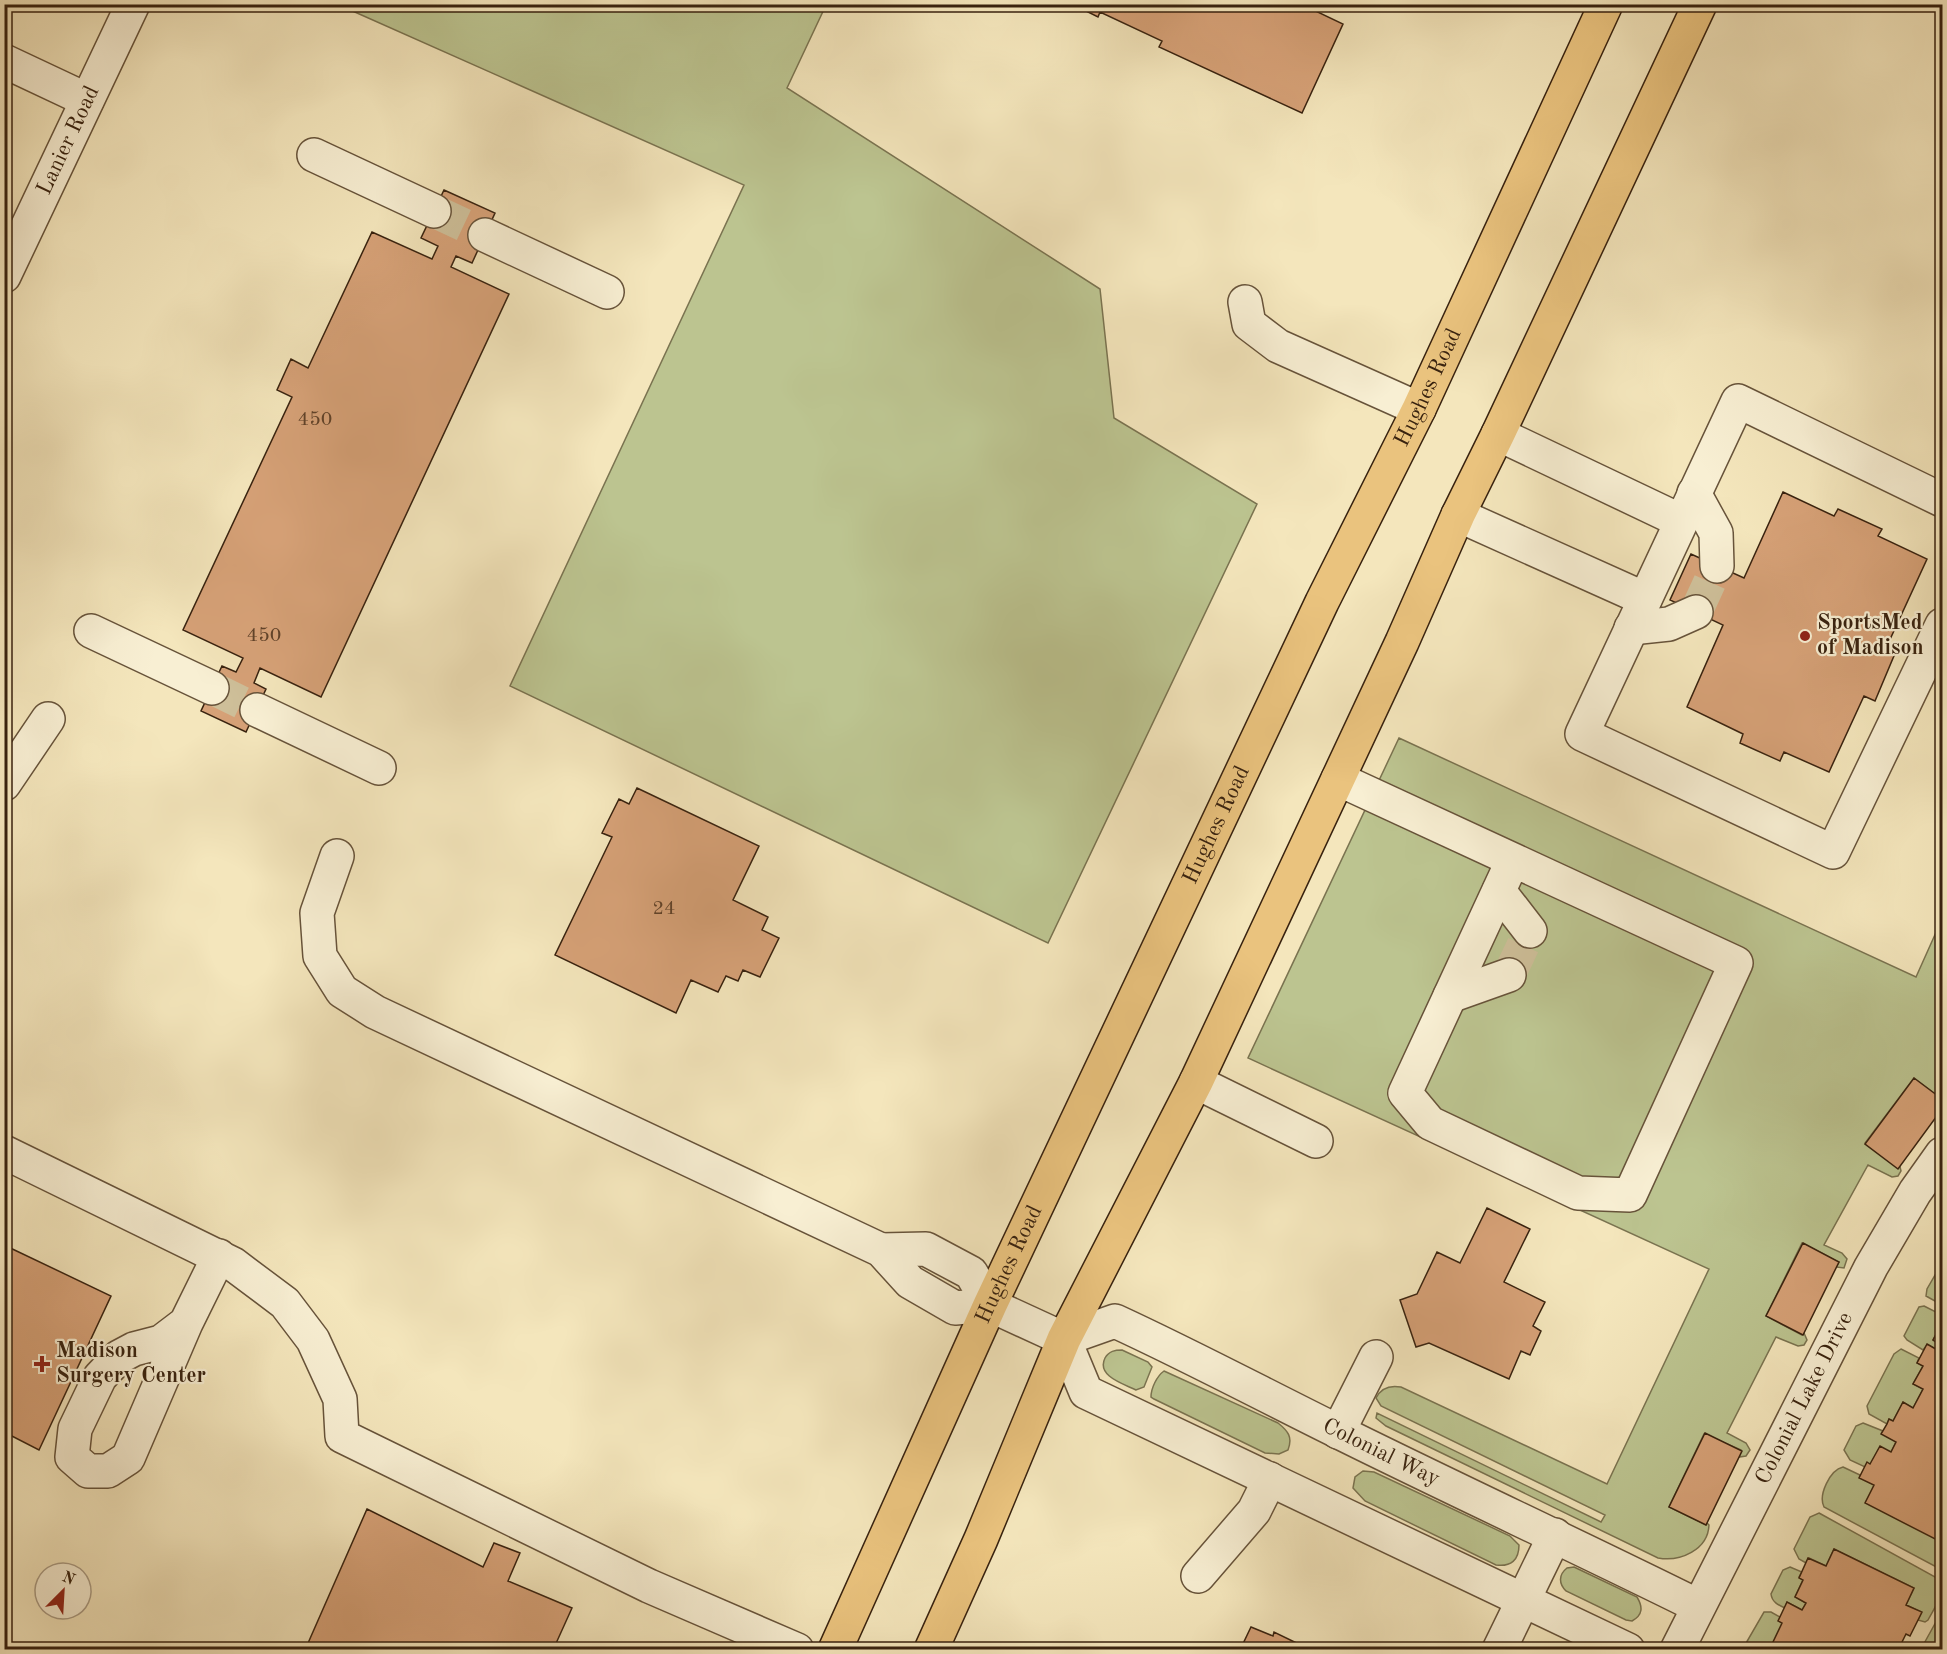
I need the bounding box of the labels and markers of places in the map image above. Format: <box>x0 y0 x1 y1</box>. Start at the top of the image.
place label: SportsMed of Madison <box>1817 612 1924 659</box>
marker: SportsMed of Madison <box>1798 629 1812 643</box>
place label: Madison Surgery Center <box>56 1340 206 1387</box>
marker: Madison Surgery Center <box>33 1355 51 1373</box>

